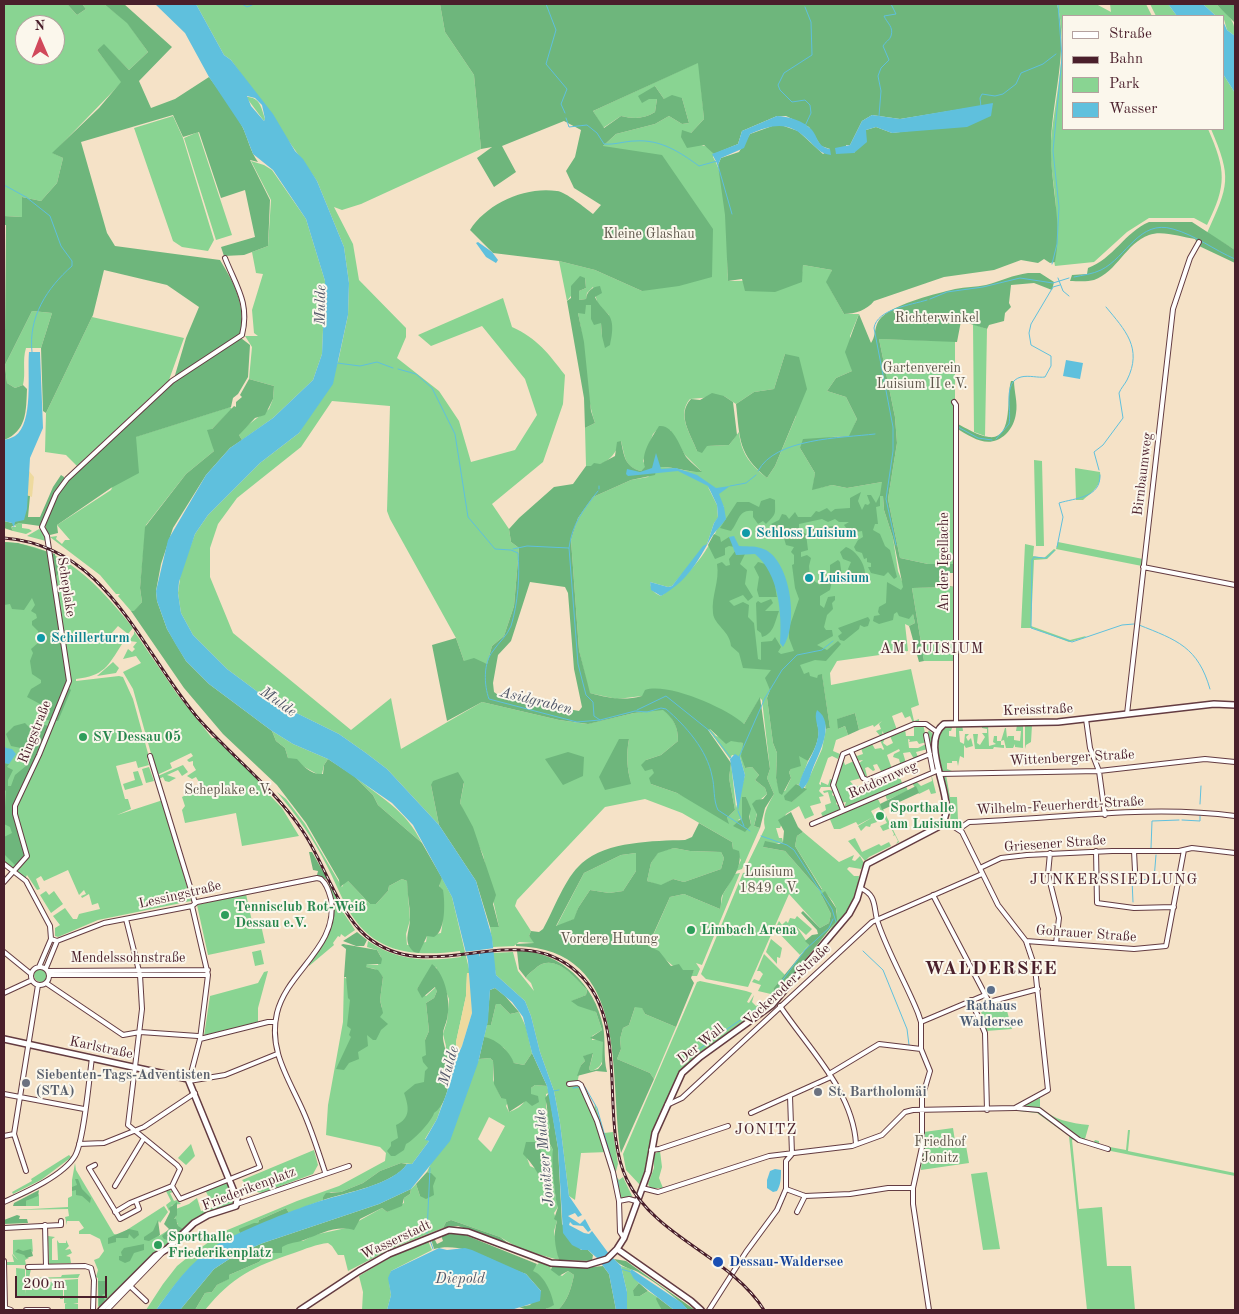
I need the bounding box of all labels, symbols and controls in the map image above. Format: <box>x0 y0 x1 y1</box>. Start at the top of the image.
north arrow <box>15 15 65 65</box>
legend <box>1062 15 1224 130</box>
text: N <box>34 19 45 33</box>
text: Straße <box>1109 27 1152 42</box>
text: Bahn <box>1109 52 1143 67</box>
text: Park <box>1109 77 1140 92</box>
text: Wasser <box>1109 102 1157 117</box>
park label: Kleine Glashau <box>603 226 695 242</box>
water label: Mulde <box>312 285 330 325</box>
park label: Richterwinkel <box>895 310 979 326</box>
park label: Gartenverein Luisium II e.V. <box>877 360 967 392</box>
street label: Birnbaumweg <box>1130 431 1156 517</box>
street label: An der Igellache <box>936 512 952 612</box>
place label: Schloss Luisium <box>756 525 857 541</box>
marker: Schloss Luisium <box>740 527 752 539</box>
street label: Scheplake <box>53 556 79 618</box>
place label: Luisium <box>819 570 869 586</box>
marker: Luisium <box>803 572 815 584</box>
place label: Schillerturm <box>51 630 130 646</box>
marker: Schillerturm <box>35 632 47 644</box>
district label: AM LUISIUM <box>879 640 985 658</box>
water label: Mulde <box>256 683 300 721</box>
water label: Asidgraben <box>498 683 574 719</box>
street label: Ringstraße <box>15 698 55 766</box>
street label: Kreisstraße <box>1003 700 1073 720</box>
place label: SV Dessau 05 <box>93 729 181 745</box>
marker: SV Dessau 05 <box>77 731 89 743</box>
street label: Wittenberger Straße <box>1009 746 1135 770</box>
street label: Rotdornweg <box>846 757 920 803</box>
park label: Scheplake e.V. <box>184 782 272 798</box>
street label: Wilhelm-Feuerherdt-Straße <box>976 793 1144 819</box>
place label: Sporthalle am Luisium <box>890 800 963 832</box>
marker: Sporthalle am Luisium <box>874 810 886 822</box>
street label: Griesener Straße <box>1003 832 1107 856</box>
park label: Luisium 1849 e.V. <box>739 864 799 896</box>
district label: JUNKERSSIEDLUNG <box>1028 871 1200 889</box>
street label: Lessingstraße <box>137 877 223 913</box>
place label: Tennisclub Rot-Weiß Dessau e.V. <box>235 899 366 932</box>
marker: Tennisclub Rot-Weiß Dessau e.V. <box>219 909 231 921</box>
place label: Limbach Arena <box>701 922 797 938</box>
street label: Gohrauer Straße <box>1035 922 1137 946</box>
marker: Limbach Arena <box>685 924 697 936</box>
park label: Vordere Hutung <box>560 931 658 947</box>
street label: Vockeroder Straße <box>740 941 834 1029</box>
street label: Mendelssohnstraße <box>71 950 185 966</box>
district label: WALDERSEE <box>923 958 1059 980</box>
marker: Rathaus Waldersee <box>985 984 997 996</box>
place label: Rathaus Waldersee <box>959 998 1023 1030</box>
street label: Der Wall <box>674 1020 728 1068</box>
street label: Karlstraße <box>68 1033 134 1063</box>
water label: Mulde <box>435 1044 463 1088</box>
place label: Siebenten-Tags-Adventisten (STA) <box>36 1067 211 1100</box>
marker: Siebenten-Tags-Adventisten (STA) <box>20 1077 32 1089</box>
place label: St. Bartholomäi <box>828 1084 927 1100</box>
marker: St. Bartholomäi <box>812 1086 824 1098</box>
water label: Jonitzer Mulde <box>532 1109 558 1207</box>
district label: JONITZ <box>734 1121 798 1139</box>
park label: Friedhof Jonitz <box>914 1134 966 1166</box>
street label: Friederikenplatz <box>200 1163 298 1215</box>
street label: Wasserstadt <box>358 1217 434 1263</box>
place label: Sporthalle Friederikenplatz <box>168 1229 271 1262</box>
marker: Sporthalle Friederikenplatz <box>152 1239 164 1251</box>
place label: Dessau-Waldersee <box>729 1254 843 1270</box>
marker: Dessau-Waldersee <box>711 1255 725 1269</box>
scale bar <box>18 1266 110 1298</box>
water label: Diepold <box>435 1270 485 1288</box>
text: 200 m <box>23 1277 65 1292</box>

